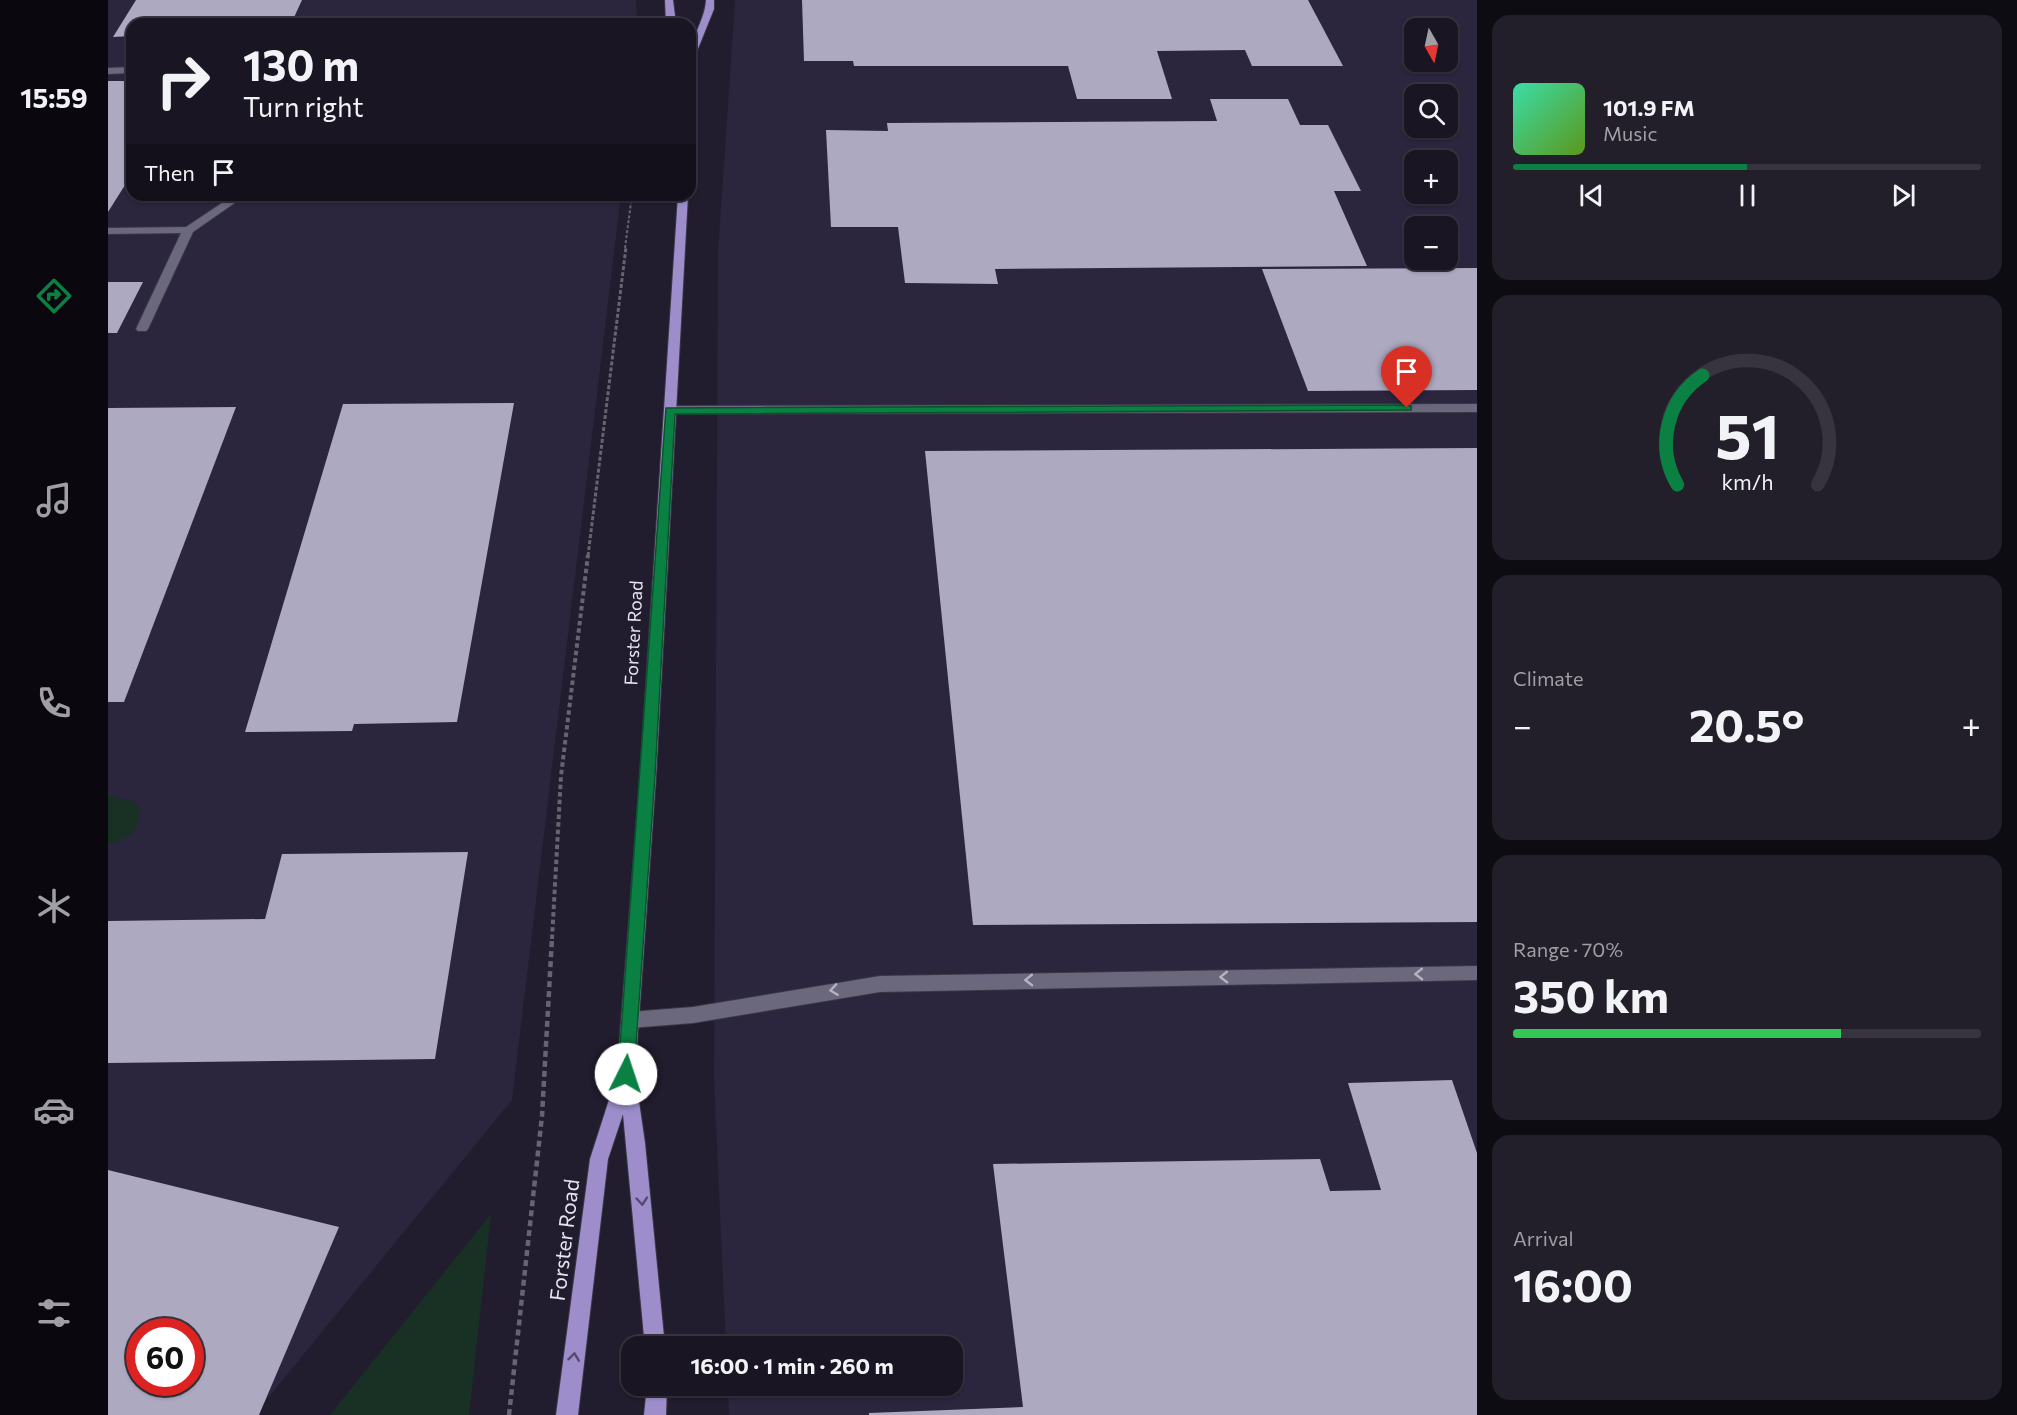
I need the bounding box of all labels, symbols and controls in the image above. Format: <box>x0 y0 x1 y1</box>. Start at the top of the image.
north arrow <box>1404 18 1458 72</box>
map controls <box>1404 18 1458 270</box>
text: 130 m <box>243 38 359 90</box>
icon: right <box>144 42 222 120</box>
text: 15:59 <box>20 81 88 114</box>
button: search <box>1404 84 1458 138</box>
text: Turn right <box>243 90 363 123</box>
text: 101.9 FM <box>1603 94 1695 121</box>
text: Music <box>1603 121 1657 145</box>
button: + <box>1404 150 1458 204</box>
icon: arrive <box>207 156 240 189</box>
text: Then <box>144 159 195 186</box>
icon: previous <box>1575 179 1608 212</box>
icon: pause <box>1731 179 1764 212</box>
icon: next <box>1887 179 1920 212</box>
button: − <box>1404 216 1458 270</box>
icon: directions <box>33 275 75 317</box>
pin <box>1381 346 1432 408</box>
icon: arrive <box>1390 355 1423 388</box>
text: 51 <box>1715 396 1779 472</box>
text: km/h <box>1721 468 1773 494</box>
icon: music <box>33 479 75 521</box>
street label: Forster Road <box>619 580 647 686</box>
text: Climate <box>1513 666 1583 690</box>
icon: phone <box>33 682 75 724</box>
text: 20.5° <box>1689 696 1804 751</box>
text: − <box>1513 704 1532 745</box>
text: + <box>1962 704 1981 745</box>
icon: climate <box>33 885 75 927</box>
text: Range · 70% <box>1513 937 1623 961</box>
text: 350 km <box>1513 967 1669 1022</box>
one-way arrow <box>1414 968 1423 980</box>
one-way arrow <box>1219 971 1228 983</box>
one-way arrow <box>1024 974 1033 986</box>
one-way arrow <box>829 984 839 996</box>
position arrow <box>594 1042 658 1106</box>
icon: car <box>33 1089 75 1131</box>
street label: Forster Road <box>544 1177 583 1302</box>
one-way arrow <box>635 1197 648 1206</box>
text: Arrival <box>1513 1226 1574 1250</box>
text: 16:00 <box>1513 1256 1633 1311</box>
icon: filters <box>33 1292 75 1334</box>
speed limit sign: 60 <box>126 1318 204 1396</box>
one-way arrow <box>568 1352 580 1362</box>
text: 16:00 · 1 min · 260 m <box>690 1352 894 1379</box>

